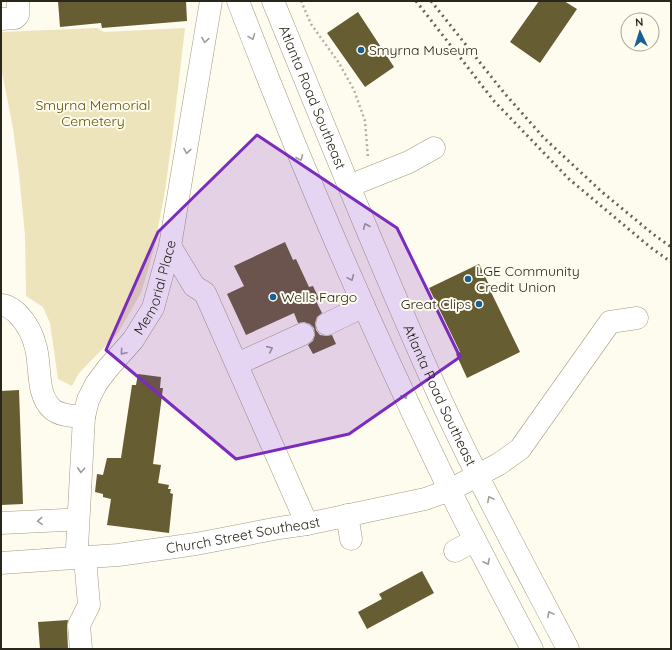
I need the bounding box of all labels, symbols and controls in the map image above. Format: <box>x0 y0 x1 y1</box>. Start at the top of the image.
north arrow <box>620 12 660 52</box>
text: N <box>635 15 644 29</box>
street label: Atlanta Road Southeast <box>275 23 350 172</box>
one-way arrow <box>247 34 255 41</box>
one-way arrow <box>201 36 209 43</box>
place label: Smyrna Museum <box>369 41 478 59</box>
marker: Smyrna Museum <box>356 45 366 55</box>
park label: Smyrna Memorial Cemetery <box>35 96 151 130</box>
one-way arrow <box>183 148 192 154</box>
one-way arrow <box>296 154 304 161</box>
one-way arrow <box>362 222 370 229</box>
street label: Memorial Place <box>130 239 180 338</box>
place label: LGE Community Credit Union <box>476 262 580 296</box>
one-way arrow <box>346 273 354 281</box>
marker: LGE Community Credit Union <box>463 274 473 284</box>
place label: Wells Fargo <box>281 288 357 306</box>
marker: Wells Fargo <box>268 292 278 302</box>
place label: Great Clips <box>401 295 471 313</box>
marker: Great Clips <box>474 299 484 309</box>
street label: Atlanta Road Southeast <box>399 322 480 469</box>
one-way arrow <box>266 346 274 354</box>
one-way arrow <box>120 347 127 354</box>
one-way arrow <box>400 392 408 399</box>
one-way arrow <box>76 467 85 473</box>
one-way arrow <box>487 496 495 503</box>
street label: Church Street Southeast <box>165 512 322 557</box>
one-way arrow <box>37 517 43 525</box>
one-way arrow <box>482 558 489 565</box>
one-way arrow <box>548 611 555 619</box>

